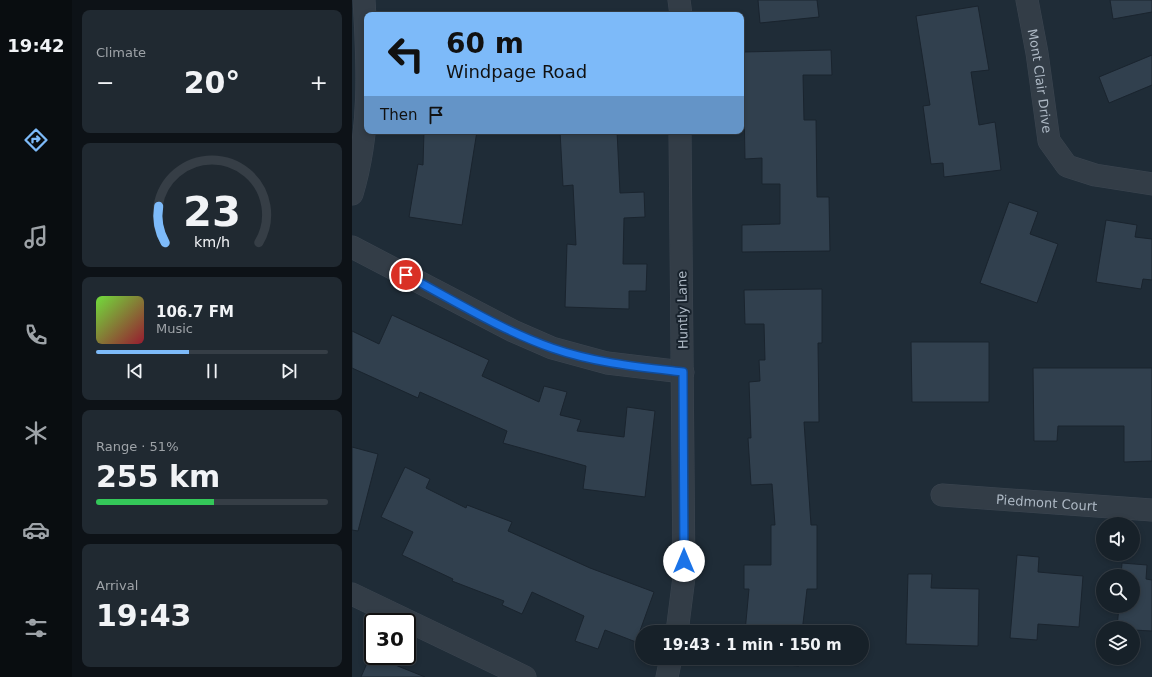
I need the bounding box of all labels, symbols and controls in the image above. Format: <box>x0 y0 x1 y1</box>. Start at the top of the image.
text: 60 m <box>446 27 524 60</box>
icon: left <box>380 28 432 80</box>
street label: Mont Clair Drive <box>1025 28 1055 134</box>
text: 19:42 <box>7 35 65 56</box>
text: Climate <box>96 45 146 60</box>
text: Windpage Road <box>446 61 587 82</box>
text: 20° <box>184 65 240 100</box>
text: − <box>96 70 114 95</box>
text: + <box>310 70 328 95</box>
icon: arrive <box>425 104 447 126</box>
text: Then <box>380 106 417 124</box>
icon: directions <box>22 126 50 154</box>
text: 23 <box>183 187 241 236</box>
icon: music <box>22 223 50 251</box>
text: km/h <box>194 234 230 250</box>
pin <box>389 258 423 292</box>
icon: arrive <box>395 264 417 286</box>
street label: Huntly Lane <box>674 271 691 349</box>
text: 106.7 FM <box>156 303 234 321</box>
icon: phone <box>22 321 50 349</box>
text: Music <box>156 321 193 336</box>
icon: previous <box>124 360 146 382</box>
icon: pause <box>201 360 223 382</box>
icon: next <box>278 360 300 382</box>
icon: climate <box>22 419 50 447</box>
text: Range · 51% <box>96 439 179 454</box>
text: 255 km <box>96 459 220 494</box>
street label: Piedmont Court <box>996 492 1098 514</box>
icon: car <box>22 516 50 544</box>
map controls <box>1096 517 1140 665</box>
button: sound <box>1096 517 1140 561</box>
position arrow <box>663 540 705 582</box>
button: search <box>1096 569 1140 613</box>
text: Arrival <box>96 578 138 593</box>
text: 19:43 <box>96 598 192 633</box>
speed limit sign: 30 <box>364 613 416 665</box>
icon: filters <box>22 614 50 642</box>
button: layers <box>1096 621 1140 665</box>
text: 19:43 · 1 min · 150 m <box>662 636 842 654</box>

